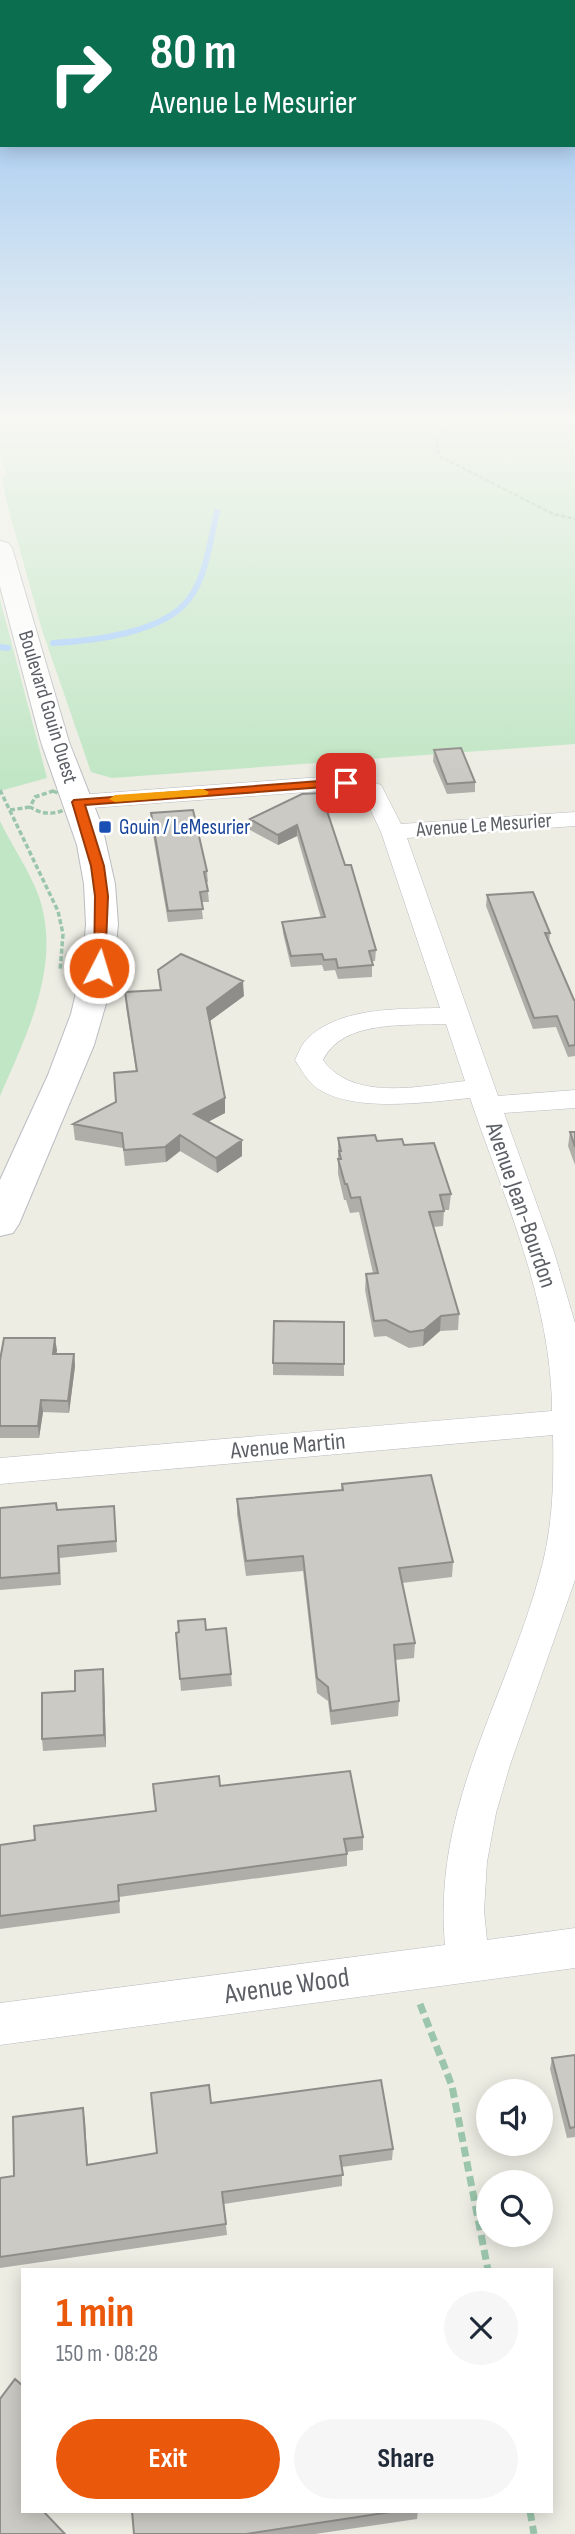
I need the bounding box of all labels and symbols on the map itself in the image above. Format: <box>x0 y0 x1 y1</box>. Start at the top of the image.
street label: Boulevard Gouin Ouest <box>13 628 83 786</box>
pin <box>316 753 376 813</box>
street label: Avenue Le Mesurier <box>414 808 553 842</box>
place label: Gouin / LeMesurier <box>119 815 250 840</box>
marker: Gouin / LeMesurier <box>97 819 113 835</box>
position arrow <box>62 931 136 1005</box>
street label: Avenue Jean-Bourdon <box>479 1118 563 1291</box>
street label: Avenue Martin <box>228 1427 347 1466</box>
street label: Avenue Wood <box>222 1961 351 2011</box>

